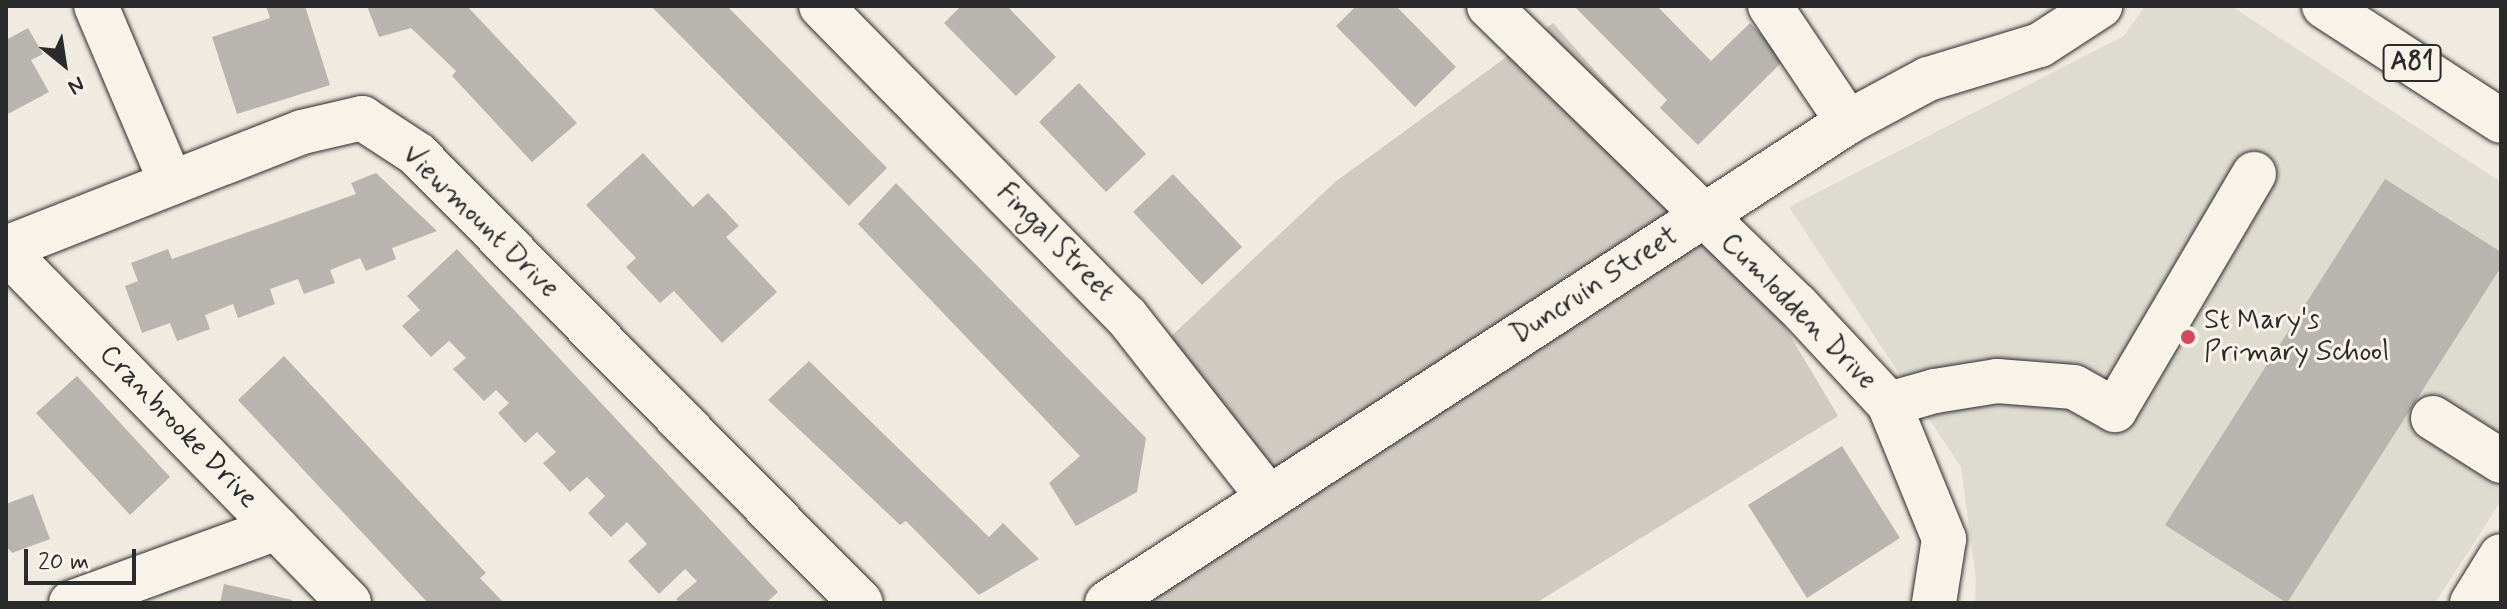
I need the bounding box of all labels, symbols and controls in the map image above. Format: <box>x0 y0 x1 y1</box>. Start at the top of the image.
north arrow <box>24 24 104 104</box>
road number: A81 <box>2382 41 2442 85</box>
text: N <box>63 69 89 101</box>
street label: Viewmount Drive <box>395 139 565 305</box>
street label: Fingal Street <box>987 175 1123 311</box>
street label: Duncruin Street <box>1506 220 1684 352</box>
street label: Cumlodden Drive <box>1713 227 1883 397</box>
place label: St Mary's Primary School <box>2204 304 2389 370</box>
marker: St Mary's Primary School <box>2179 328 2197 346</box>
street label: Cranbrooke Drive <box>92 339 264 515</box>
scale bar <box>28 533 140 583</box>
text: 20 m <box>38 547 89 578</box>

